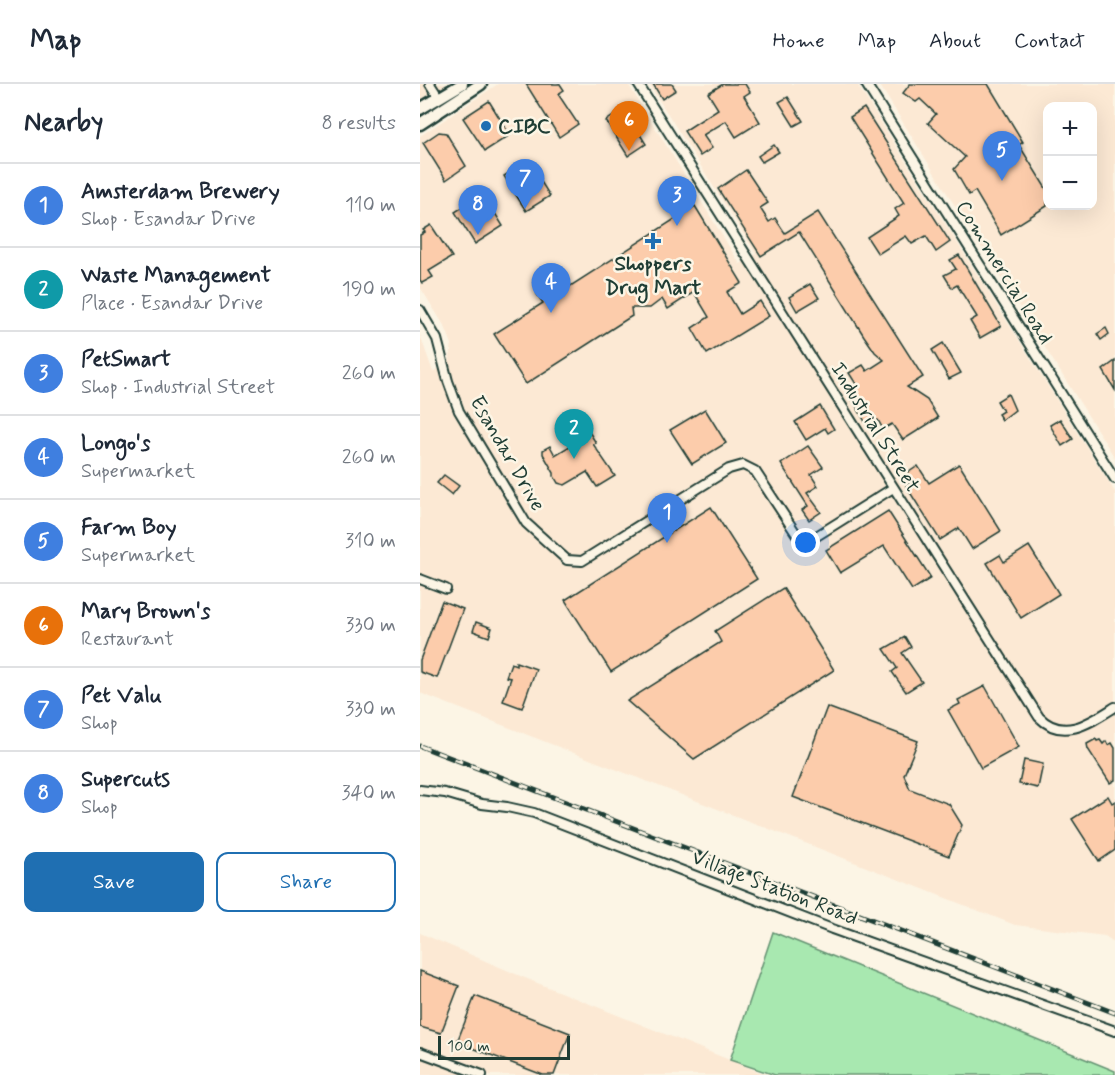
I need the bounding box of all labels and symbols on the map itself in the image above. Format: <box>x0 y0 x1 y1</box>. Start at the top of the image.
pin: 6 <box>610 101 648 151</box>
place label: CIBC <box>498 113 551 141</box>
marker: CIBC <box>479 119 493 133</box>
pin: 5 <box>982 132 1022 181</box>
pin: 7 <box>506 160 544 209</box>
pin: 3 <box>658 176 696 226</box>
pin: 8 <box>458 186 498 235</box>
street label: Commercial Road <box>949 195 1060 350</box>
marker: Shoppers Drug Mart <box>646 234 660 248</box>
place label: Shoppers Drug Mart <box>605 250 701 304</box>
pin: 4 <box>532 264 570 313</box>
street label: Industrial Street <box>824 357 927 498</box>
street label: Esandar Drive <box>463 391 551 516</box>
pin: 2 <box>554 410 594 459</box>
pin: 1 <box>648 494 686 543</box>
your location <box>791 528 820 557</box>
street label: Village Station Road <box>688 843 862 933</box>
scale bar <box>438 1033 570 1060</box>

